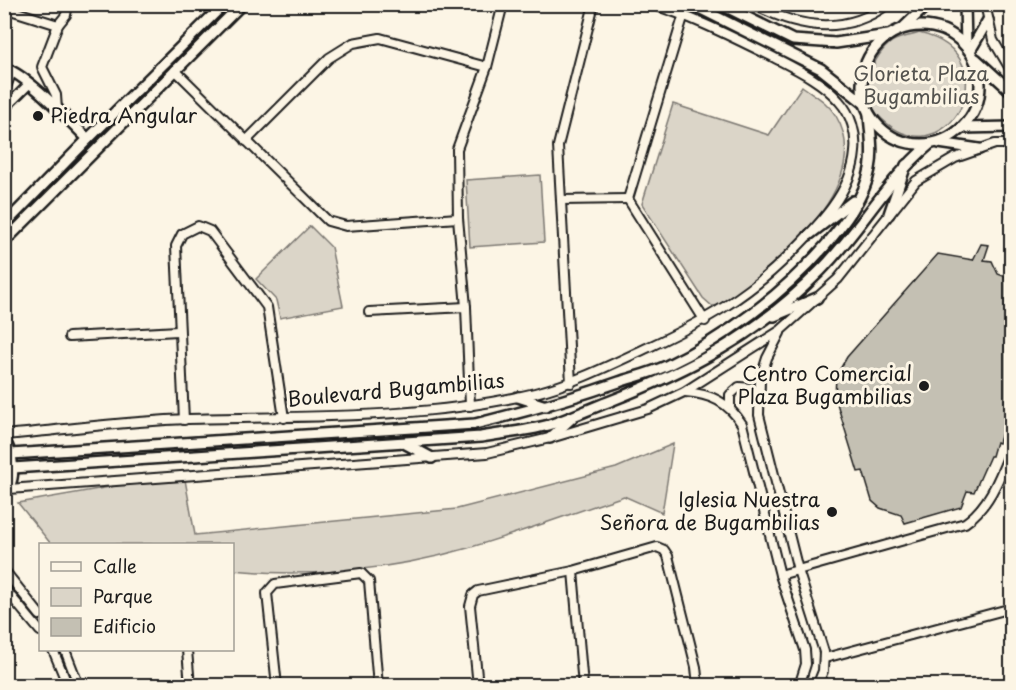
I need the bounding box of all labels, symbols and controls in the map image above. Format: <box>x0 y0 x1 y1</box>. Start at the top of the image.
park label: Glorieta Plaza Bugambilias <box>853 58 989 111</box>
place label: Piedra Angular <box>50 100 198 130</box>
marker: Piedra Angular <box>31 109 45 123</box>
place label: Centro Comercial Plaza Bugambilias <box>738 358 912 411</box>
street label: Boulevard Bugambilias <box>286 365 506 413</box>
marker: Centro Comercial Plaza Bugambilias <box>917 379 931 393</box>
place label: Iglesia Nuestra Señora de Bugambilias <box>600 484 821 537</box>
marker: Iglesia Nuestra Señora de Bugambilias <box>825 505 839 519</box>
legend <box>39 543 234 651</box>
text: Calle <box>93 552 137 579</box>
text: Parque <box>93 582 153 609</box>
text: Edificio <box>93 612 156 639</box>

